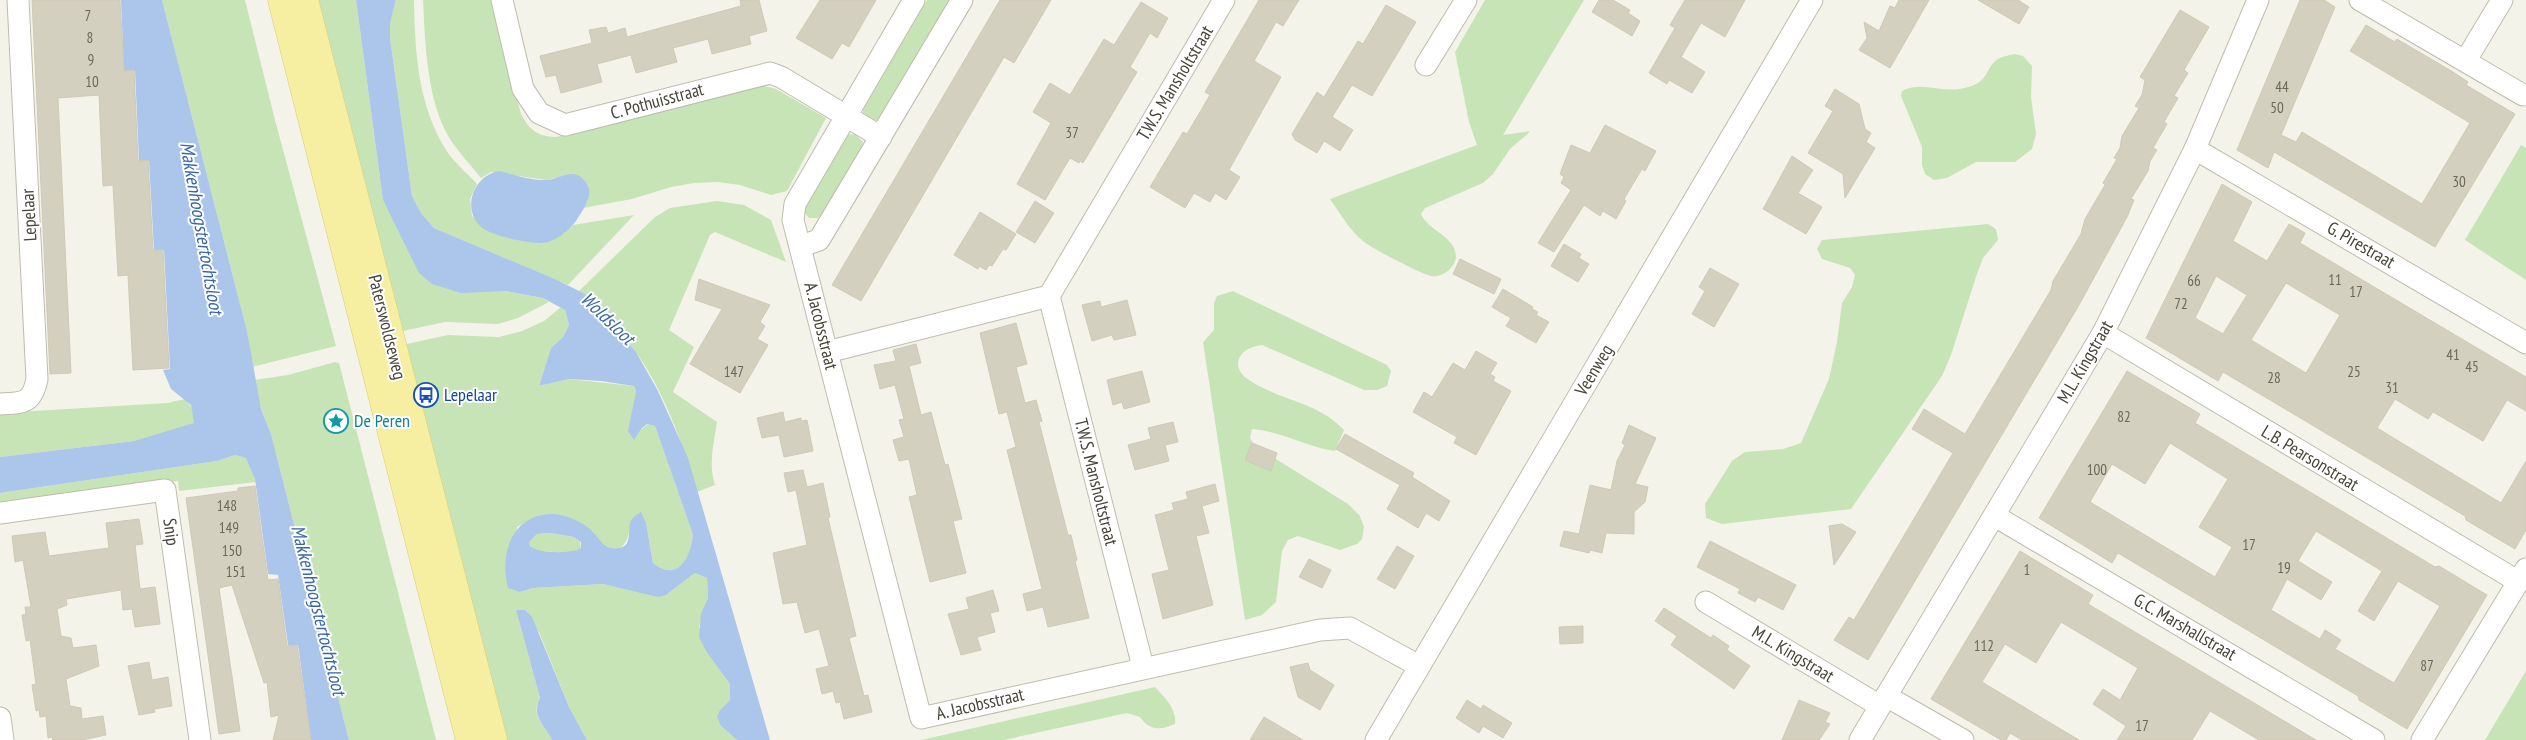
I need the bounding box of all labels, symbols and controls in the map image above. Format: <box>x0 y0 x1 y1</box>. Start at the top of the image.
house number: 7 <box>85 6 91 25</box>
street label: T.W.S. Mansholtstraat <box>1131 21 1218 144</box>
house number: 8 <box>87 28 93 47</box>
house number: 9 <box>88 50 94 69</box>
house number: 10 <box>85 72 99 91</box>
street label: C. Pothuisstraat <box>608 77 706 124</box>
house number: 44 <box>2275 77 2289 96</box>
house number: 50 <box>2270 98 2284 117</box>
house number: 37 <box>1065 123 1079 142</box>
water label: Makkenhoogstertochtsloot <box>175 140 229 319</box>
house number: 30 <box>2452 172 2466 191</box>
street label: Lepelaar <box>16 188 41 242</box>
street label: G. Pirestraat <box>2323 216 2399 273</box>
house number: 11 <box>2328 270 2342 289</box>
house number: 66 <box>2187 271 2201 290</box>
street label: Paterswoldseweg <box>363 272 412 382</box>
street label: A. Jacobsstraat <box>800 280 843 372</box>
house number: 17 <box>2349 282 2363 301</box>
water label: Woldsloot <box>576 287 642 351</box>
house number: 72 <box>2174 294 2188 313</box>
street label: M.L. Kingstraat <box>2052 316 2117 407</box>
street label: Veenweg <box>1569 340 1618 400</box>
house number: 41 <box>2446 345 2460 364</box>
house number: 45 <box>2465 357 2479 376</box>
house number: 147 <box>724 362 744 381</box>
house number: 25 <box>2347 362 2361 381</box>
house number: 28 <box>2267 368 2281 387</box>
house number: 31 <box>2385 378 2399 397</box>
bus stop icon: Lepelaar <box>413 382 439 408</box>
place label: Lepelaar <box>444 383 497 406</box>
house number: 82 <box>2117 407 2131 426</box>
place icon: De Peren <box>323 408 349 434</box>
place label: De Peren <box>354 409 410 432</box>
street label: T.W.S. Mansholtstraat <box>1070 416 1123 548</box>
street label: L.B. Pearsonstraat <box>2258 420 2363 496</box>
house number: 100 <box>2087 460 2107 479</box>
house number: 148 <box>217 496 237 515</box>
street label: Snip <box>158 517 185 547</box>
house number: 149 <box>219 518 239 537</box>
water label: Makkenhoogstertochtsloot <box>286 522 352 700</box>
house number: 17 <box>2242 535 2256 554</box>
house number: 150 <box>222 541 242 560</box>
house number: 19 <box>2277 558 2291 577</box>
house number: 1 <box>2024 560 2030 579</box>
house number: 151 <box>226 562 246 581</box>
street label: G.C. Marshallstraat <box>2130 588 2241 665</box>
street label: M.L. Kingstraat <box>1748 620 1839 687</box>
house number: 112 <box>1974 636 1994 655</box>
house number: 87 <box>2420 656 2434 675</box>
street label: A. Jacobsstraat <box>934 682 1026 725</box>
house number: 17 <box>2135 716 2149 735</box>

